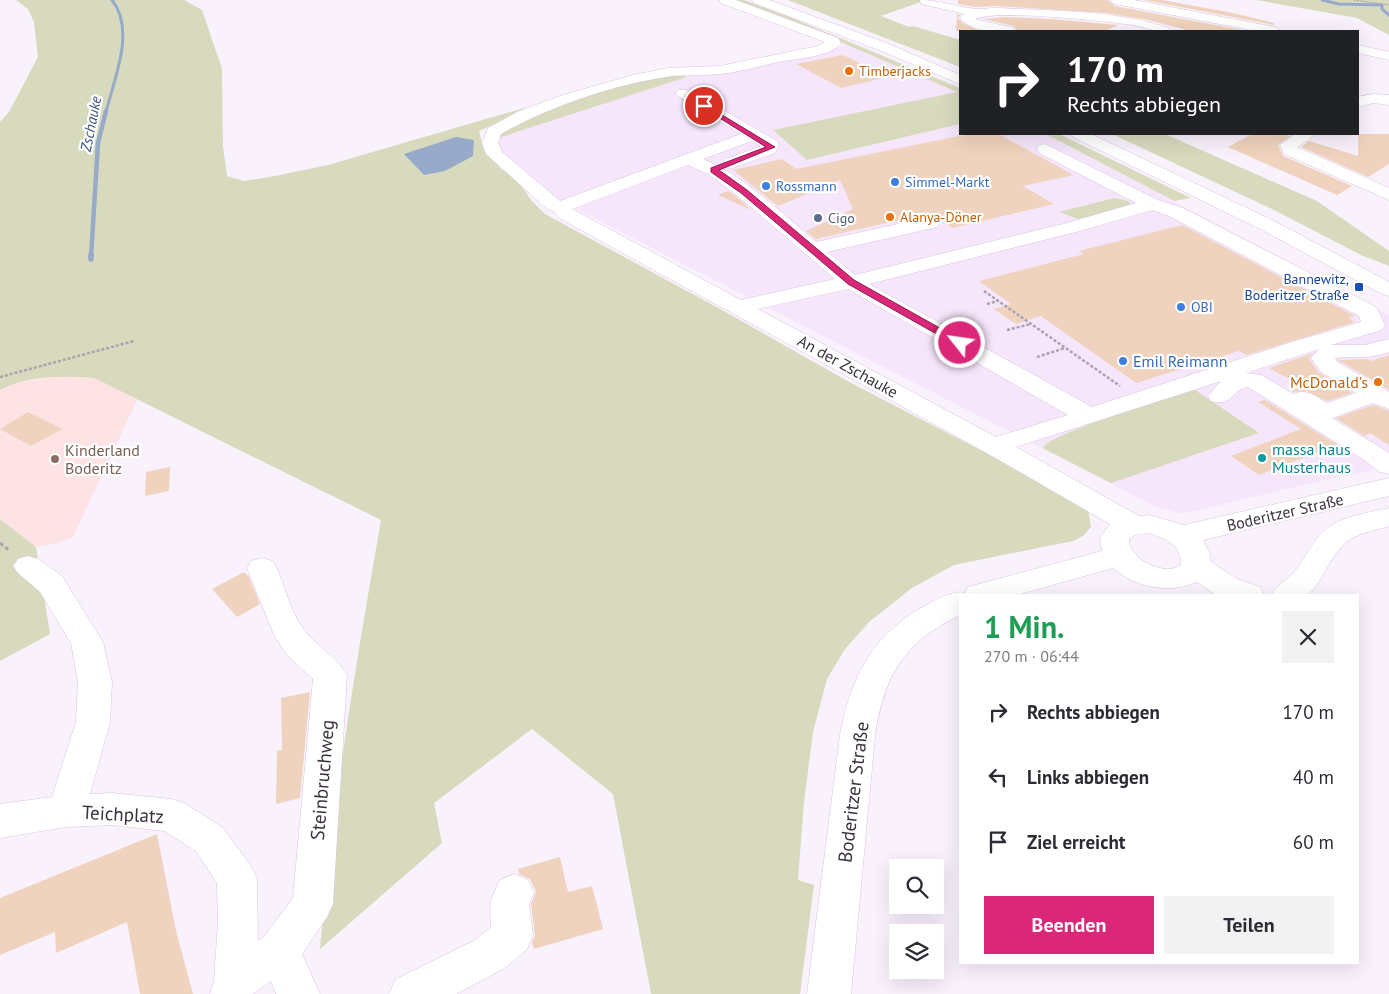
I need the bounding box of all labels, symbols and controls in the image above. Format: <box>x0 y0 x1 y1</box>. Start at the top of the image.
text: 170 m <box>1067 46 1164 92</box>
icon: right <box>984 50 1049 115</box>
place label: Timberjacks <box>859 62 931 80</box>
marker: Timberjacks <box>843 65 855 77</box>
pin <box>683 85 725 127</box>
text: Rechts abbiegen <box>1067 90 1221 118</box>
icon: arrive <box>690 92 718 120</box>
water label: Zschauke <box>76 94 105 154</box>
place label: Simmel-Markt <box>905 173 990 191</box>
marker: Simmel-Markt <box>889 176 901 188</box>
place label: Rossmann <box>776 177 837 195</box>
marker: Rossmann <box>760 180 772 192</box>
place label: Alanya-Döner <box>900 208 982 226</box>
place label: Cigo <box>828 209 855 227</box>
marker: Alanya-Döner <box>884 211 896 223</box>
marker: Cigo <box>812 212 824 224</box>
place label: Bannewitz, Boderitzer Straße <box>1244 270 1349 304</box>
marker: Bannewitz, Boderitzer Straße <box>1353 281 1365 293</box>
place label: OBI <box>1191 298 1213 316</box>
marker: OBI <box>1175 301 1187 313</box>
position arrow <box>933 316 985 368</box>
street label: An der Zschauke <box>794 330 902 402</box>
place label: Emil Reimann <box>1133 351 1227 371</box>
marker: Emil Reimann <box>1117 355 1129 367</box>
place label: McDonald's <box>1290 372 1368 392</box>
marker: McDonald's <box>1372 376 1384 388</box>
place label: massa haus Musterhaus <box>1272 439 1351 477</box>
place label: Kinderland Boderitz <box>65 440 140 478</box>
marker: massa haus Musterhaus <box>1256 452 1268 464</box>
marker: Kinderland Boderitz <box>49 453 61 465</box>
street label: Boderitzer Straße <box>1225 489 1345 535</box>
text: 1 Min. <box>984 607 1064 646</box>
button: close <box>1282 611 1334 663</box>
text: 270 m · 06:44 <box>984 646 1079 666</box>
icon: right <box>984 698 1012 726</box>
text: Rechts abbiegen <box>1027 700 1160 724</box>
text: 170 m <box>1282 700 1334 724</box>
street label: Steinbruchweg <box>305 719 339 841</box>
street label: Boderitzer Straße <box>832 720 874 864</box>
icon: left <box>984 763 1012 791</box>
text: Links abbiegen <box>1027 765 1149 789</box>
text: 40 m <box>1293 765 1334 789</box>
street label: Teichplatz <box>81 800 165 828</box>
icon: arrive <box>984 828 1012 856</box>
text: Ziel erreicht <box>1027 830 1125 854</box>
text: 60 m <box>1293 830 1334 854</box>
map controls <box>889 859 944 979</box>
button: search <box>889 859 944 914</box>
button: Beenden <box>984 896 1154 954</box>
button: Teilen <box>1164 896 1334 954</box>
button: layers <box>889 924 944 979</box>

